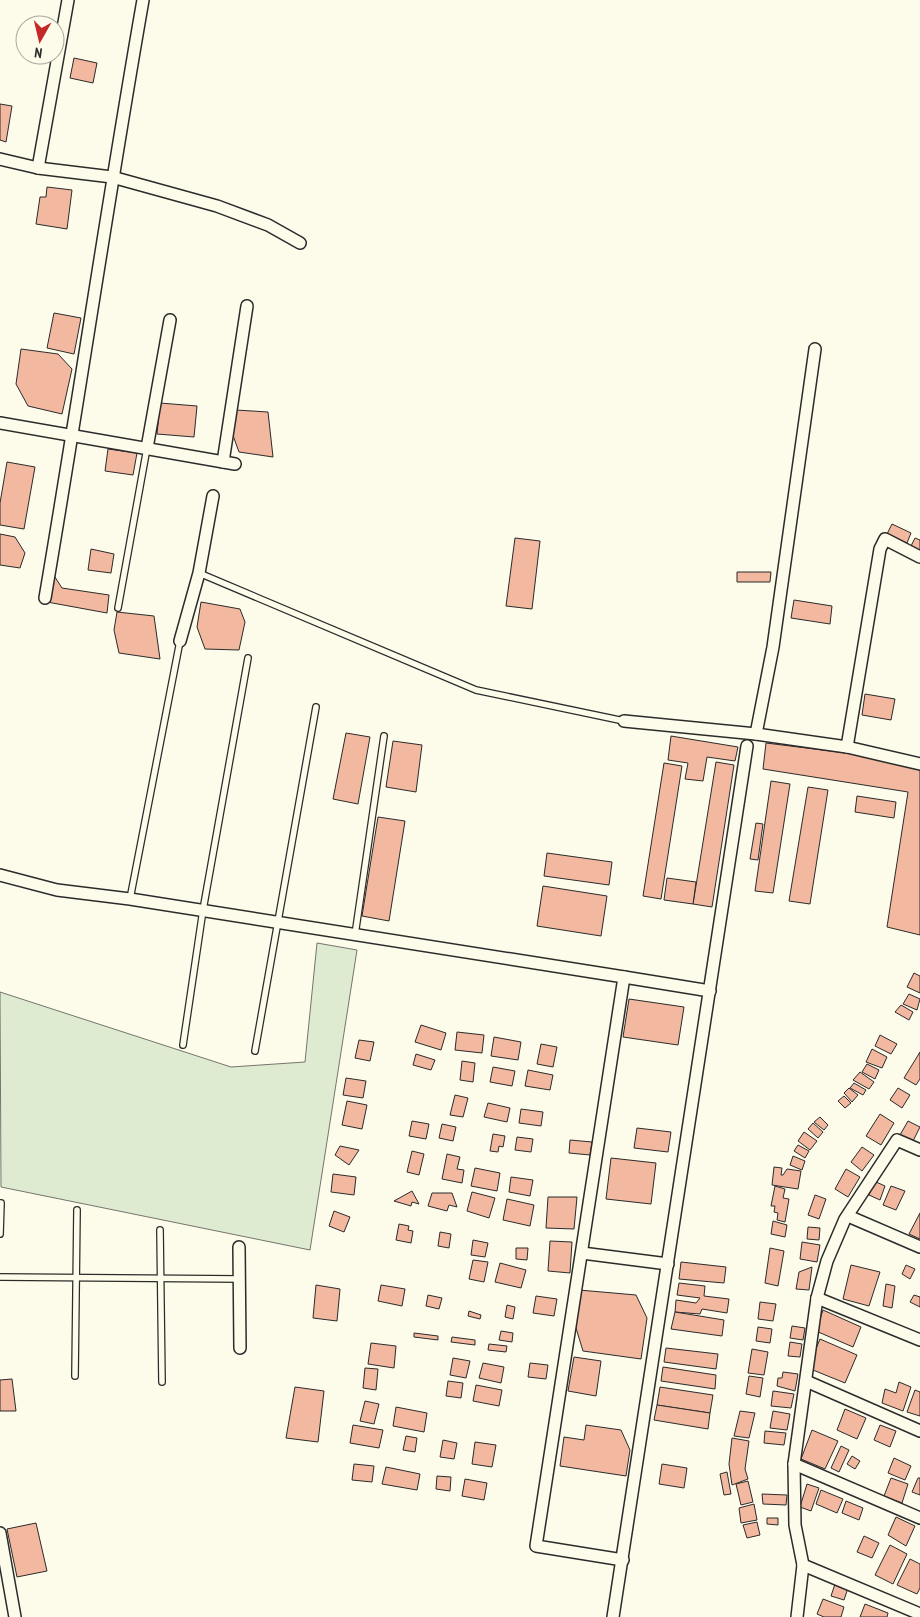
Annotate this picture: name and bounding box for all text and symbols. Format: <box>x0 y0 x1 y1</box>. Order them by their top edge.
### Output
north arrow <box>15 15 65 65</box>
text: N <box>33 43 43 62</box>

